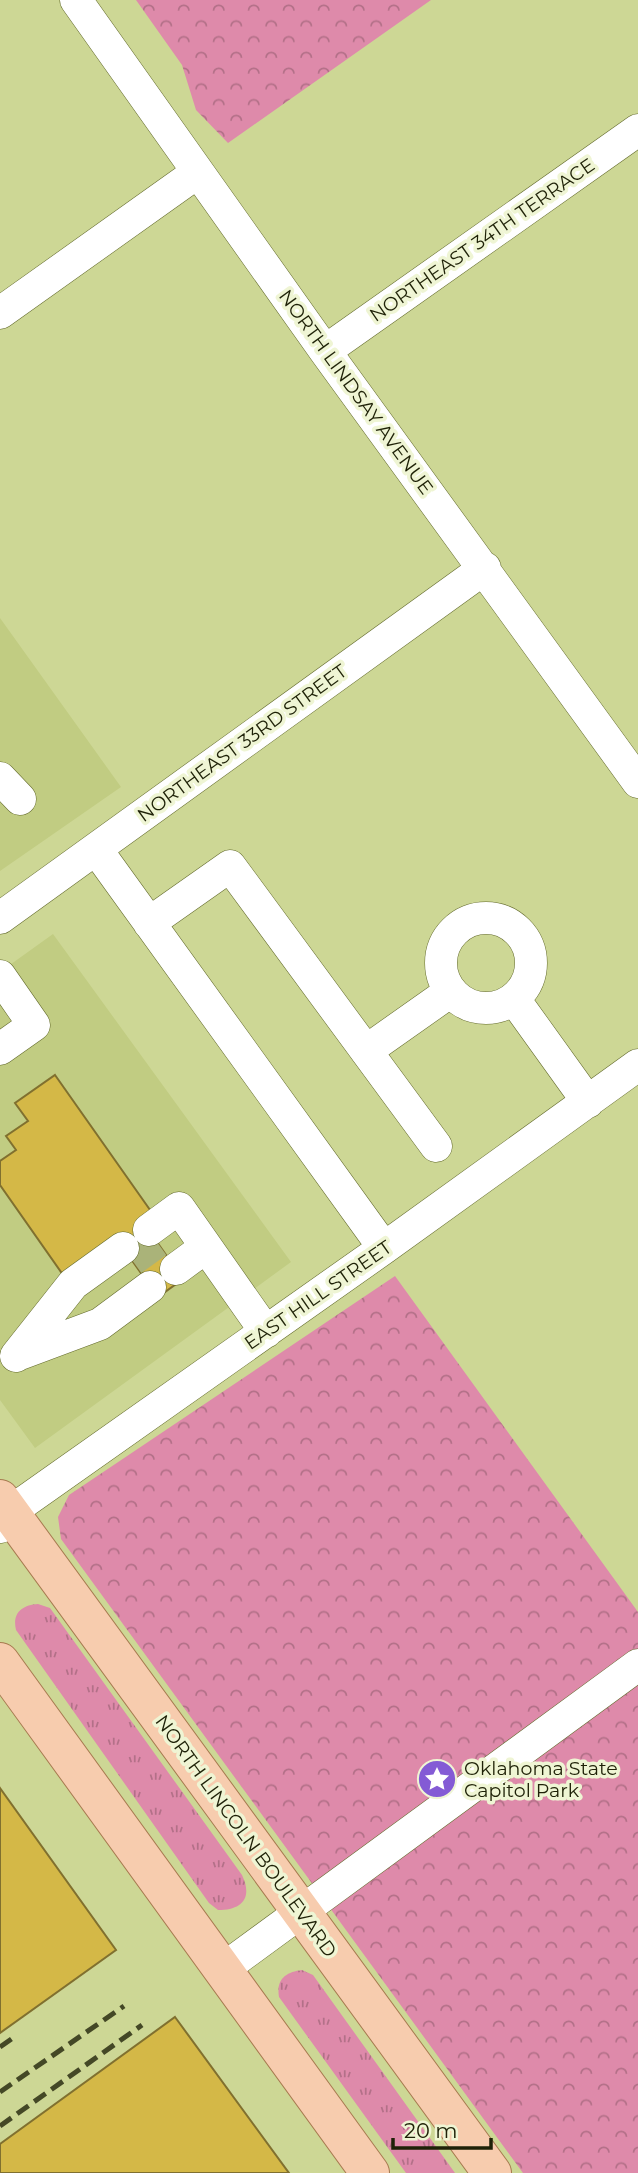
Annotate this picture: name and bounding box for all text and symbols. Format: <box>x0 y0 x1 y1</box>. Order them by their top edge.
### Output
street label: NORTHEAST 34TH TERRACE <box>365 153 599 327</box>
street label: NORTH LINDSAY AVENUE <box>274 285 438 499</box>
street label: NORTHEAST 33RD STREET <box>133 659 351 827</box>
street label: EAST HILL STREET <box>240 1235 396 1355</box>
street label: NORTH LINCOLN BOULEVARD <box>150 1710 342 1962</box>
place label: Oklahoma State Capitol Park <box>464 1757 618 1802</box>
place icon: Oklahoma State Capitol Park <box>416 1758 458 1800</box>
scale bar <box>393 2106 491 2150</box>
text: 20 m <box>404 2118 458 2143</box>

